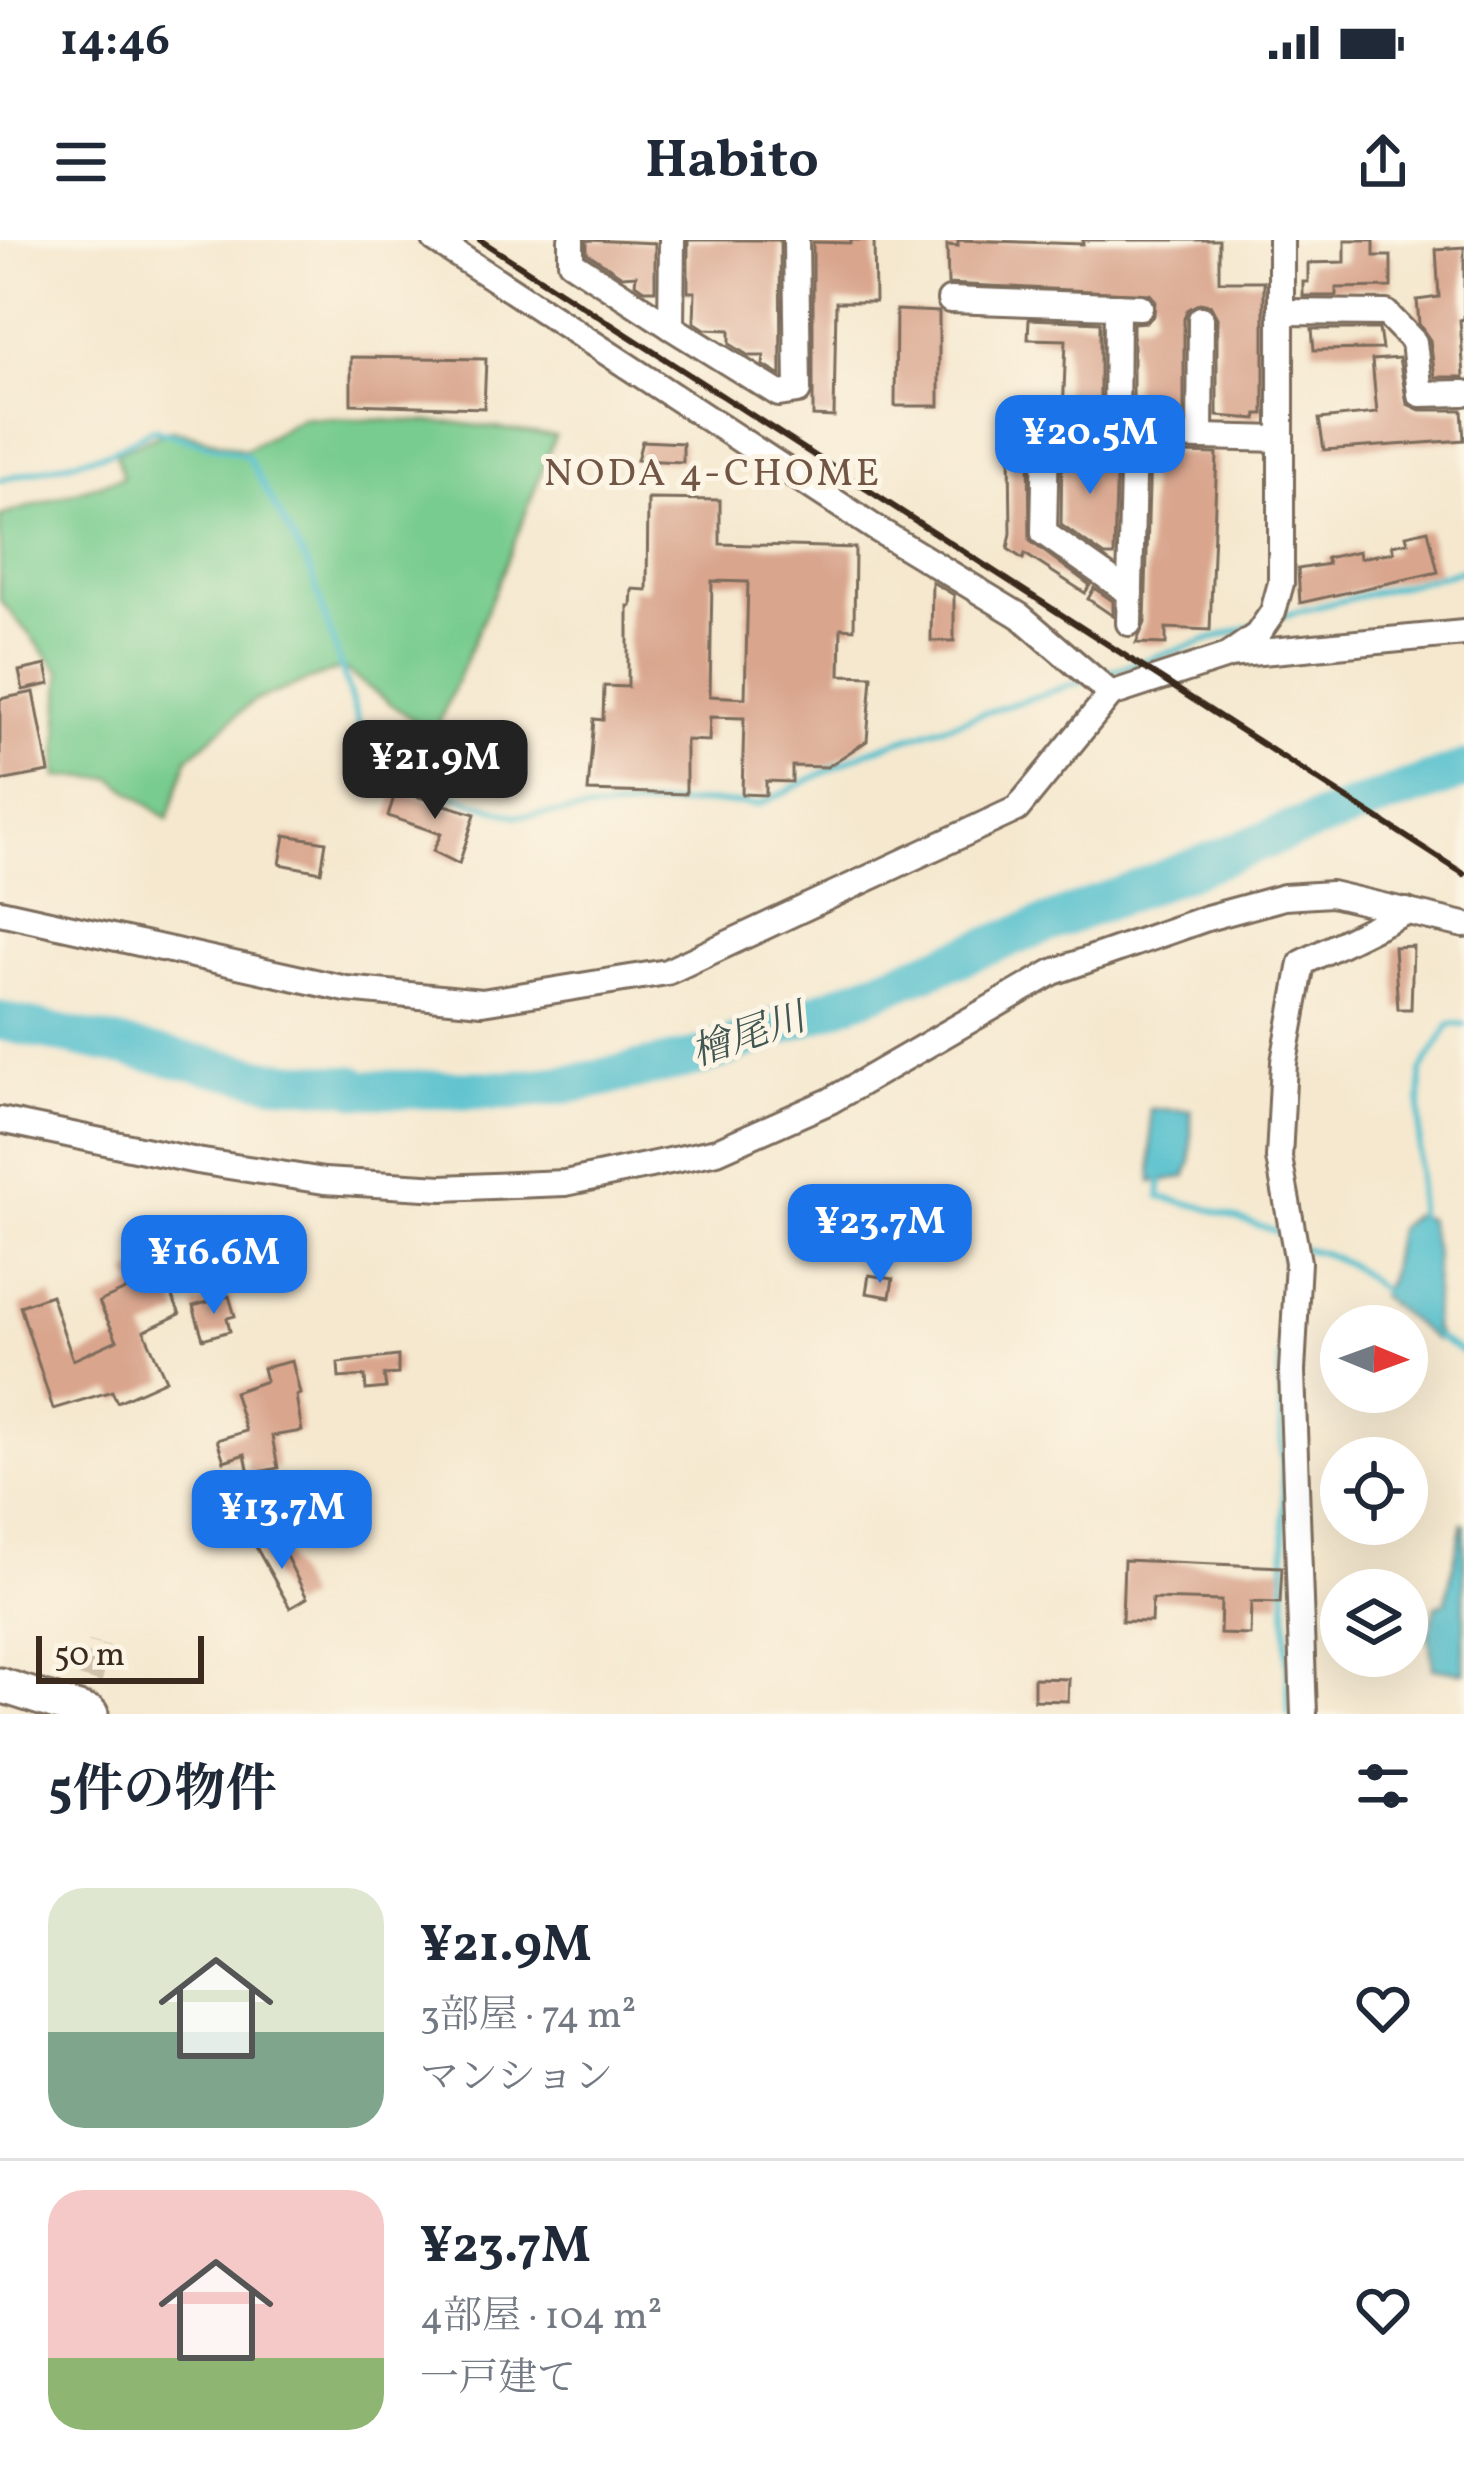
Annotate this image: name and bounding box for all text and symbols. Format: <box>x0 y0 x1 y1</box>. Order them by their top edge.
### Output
text: 14:46 <box>60 11 170 74</box>
text: Habito <box>645 125 819 200</box>
icon: menu <box>48 129 114 195</box>
icon: share <box>1350 129 1416 195</box>
pin: ¥20.5M <box>992 395 1188 497</box>
text: ¥20.5M <box>1022 407 1158 461</box>
district label: NODA 4-CHOME <box>544 448 882 502</box>
pin: ¥21.9M <box>337 720 533 822</box>
text: ¥21.9M <box>370 732 500 786</box>
water label: 檜尾川 <box>685 991 817 1082</box>
pin: ¥23.7M <box>782 1184 978 1286</box>
text: ¥23.7M <box>815 1196 945 1250</box>
pin: ¥16.6M <box>116 1215 312 1317</box>
text: ¥16.6M <box>148 1227 280 1281</box>
north arrow <box>1320 1305 1428 1413</box>
map controls <box>1320 1305 1428 1677</box>
button: locate <box>1320 1437 1428 1545</box>
pin: ¥13.7M <box>184 1470 380 1572</box>
text: ¥13.7M <box>219 1482 345 1536</box>
button: layers <box>1320 1569 1428 1677</box>
scale bar <box>36 1630 204 1683</box>
text: 50 m <box>54 1634 125 1680</box>
icon: filters <box>1350 1753 1416 1819</box>
text: 5件の物件 <box>48 1756 277 1827</box>
text: ¥21.9M <box>420 1911 591 1982</box>
icon: home <box>144 1936 288 2080</box>
icon: heart <box>1350 1975 1416 2041</box>
text: 3部屋 · 74 m² <box>420 1990 636 2044</box>
text: マンション <box>420 2052 613 2106</box>
text: ¥23.7M <box>420 2212 591 2283</box>
icon: home <box>144 2238 288 2382</box>
icon: heart <box>1350 2277 1416 2343</box>
text: 4部屋 · 104 m² <box>420 2291 662 2345</box>
text: 一戸建て <box>420 2353 576 2407</box>

